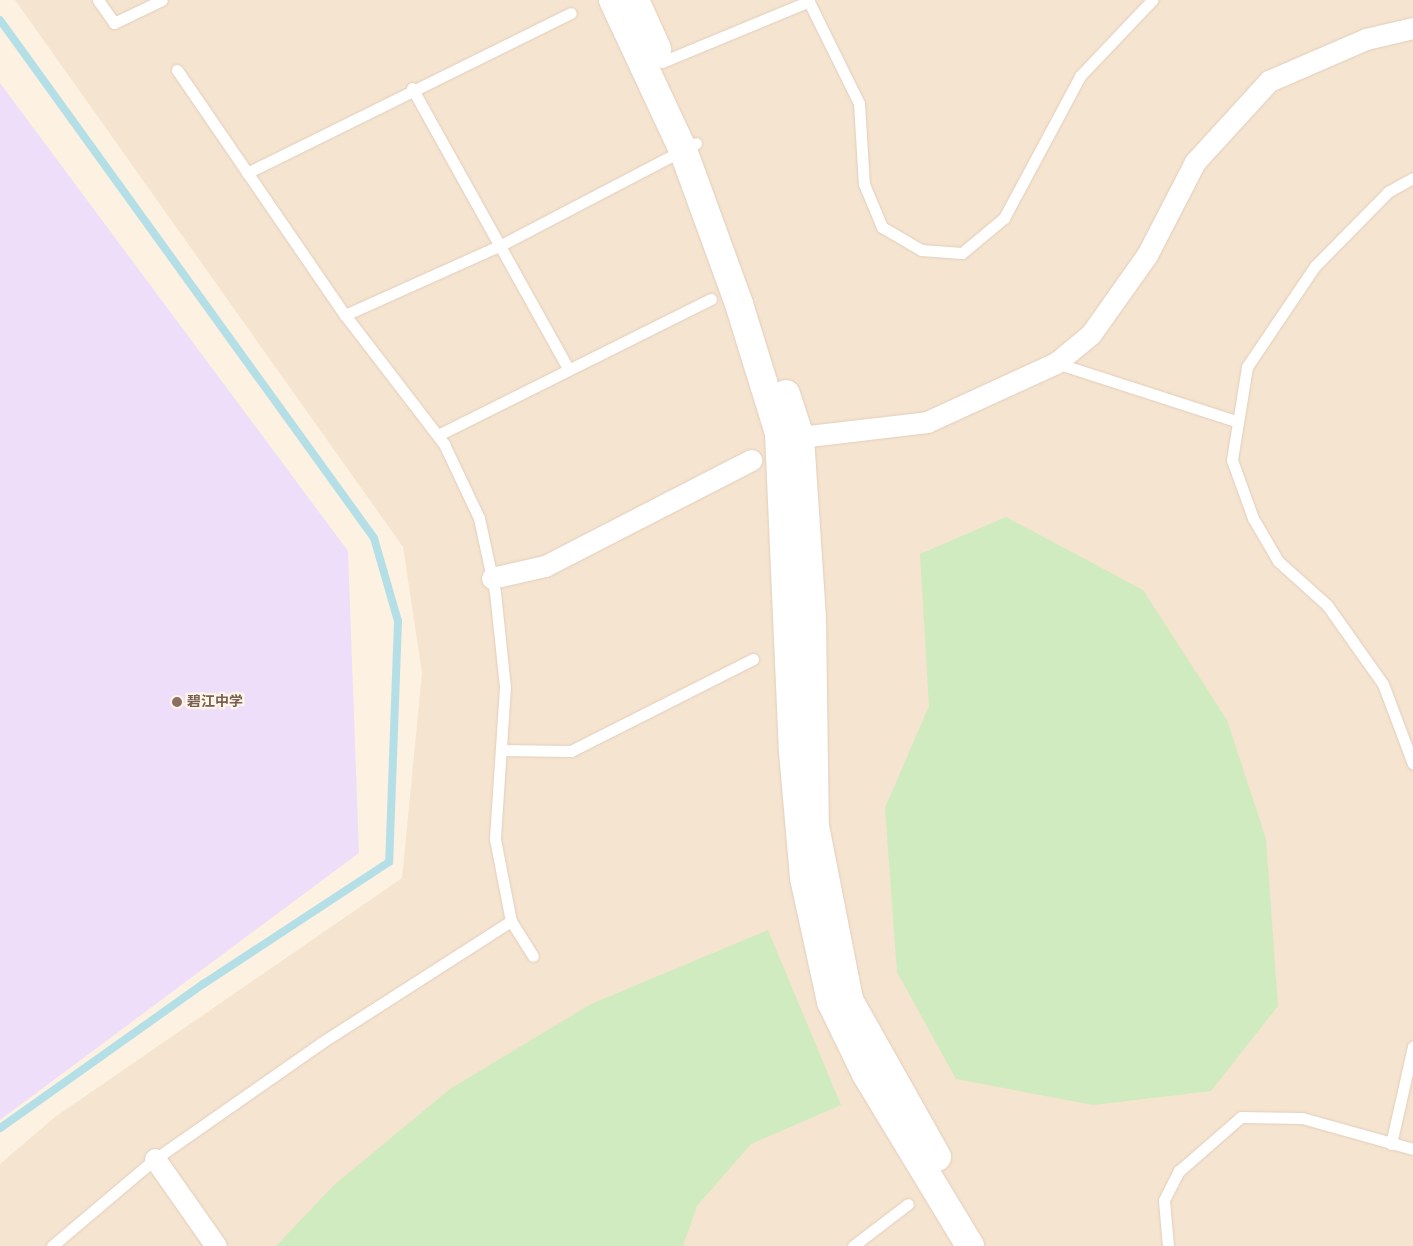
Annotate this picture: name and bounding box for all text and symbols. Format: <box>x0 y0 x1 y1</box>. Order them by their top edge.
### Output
place label: 碧江中学 <box>187 694 243 710</box>
marker: 碧江中学 <box>171 696 183 708</box>

